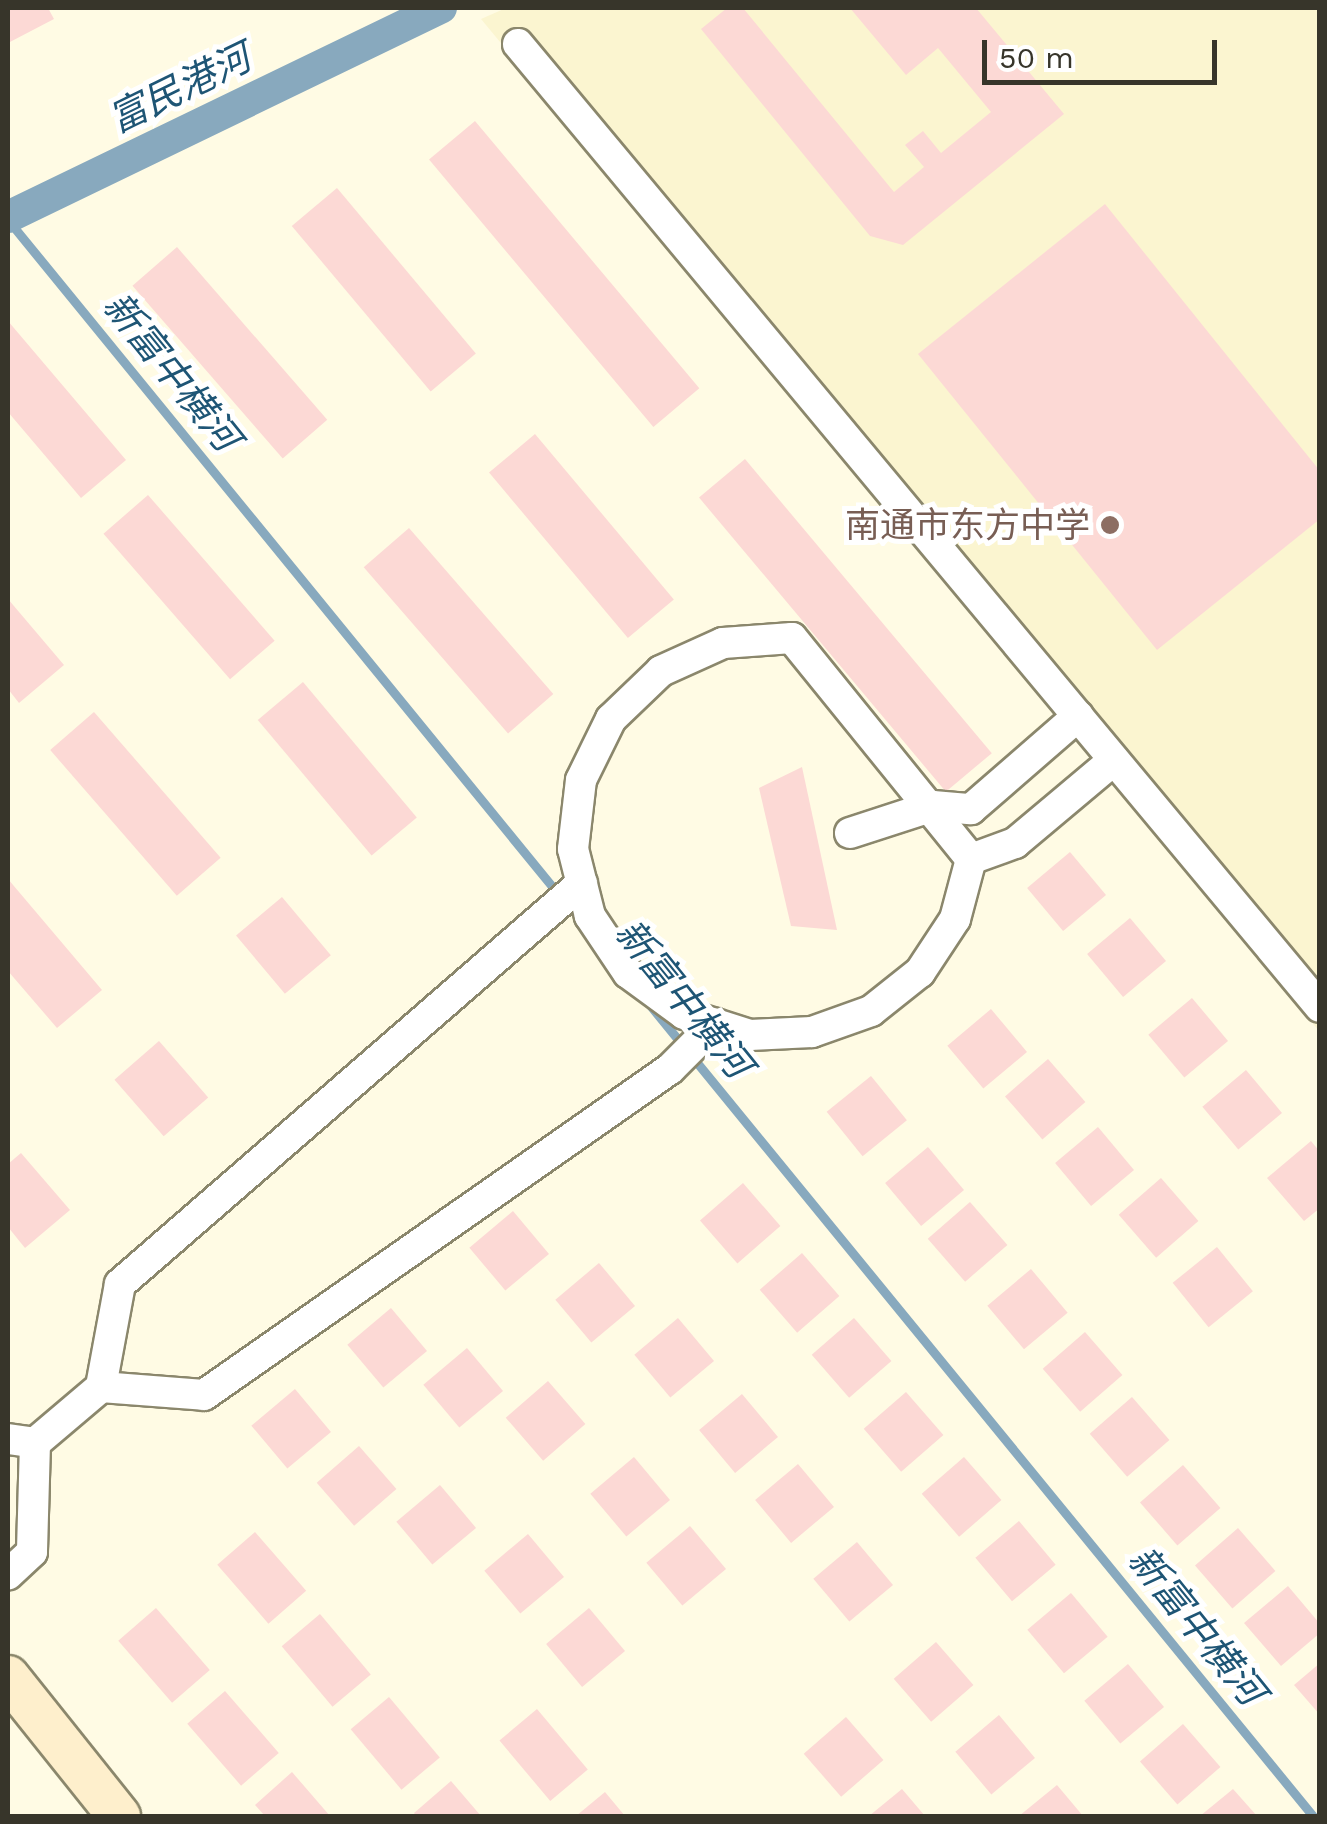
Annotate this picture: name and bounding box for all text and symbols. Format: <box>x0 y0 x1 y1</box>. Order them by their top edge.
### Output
scale bar <box>987 20 1222 82</box>
water label: 富民港河 <box>102 35 258 143</box>
text: 50 m <box>999 40 1074 75</box>
water label: 新富中横河 <box>93 284 249 460</box>
place label: 南通市东方中学 <box>845 504 1090 546</box>
marker: 南通市东方中学 <box>1099 514 1121 536</box>
water label: 新富中横河 <box>605 911 761 1087</box>
water label: 新富中横河 <box>1118 1538 1274 1714</box>

